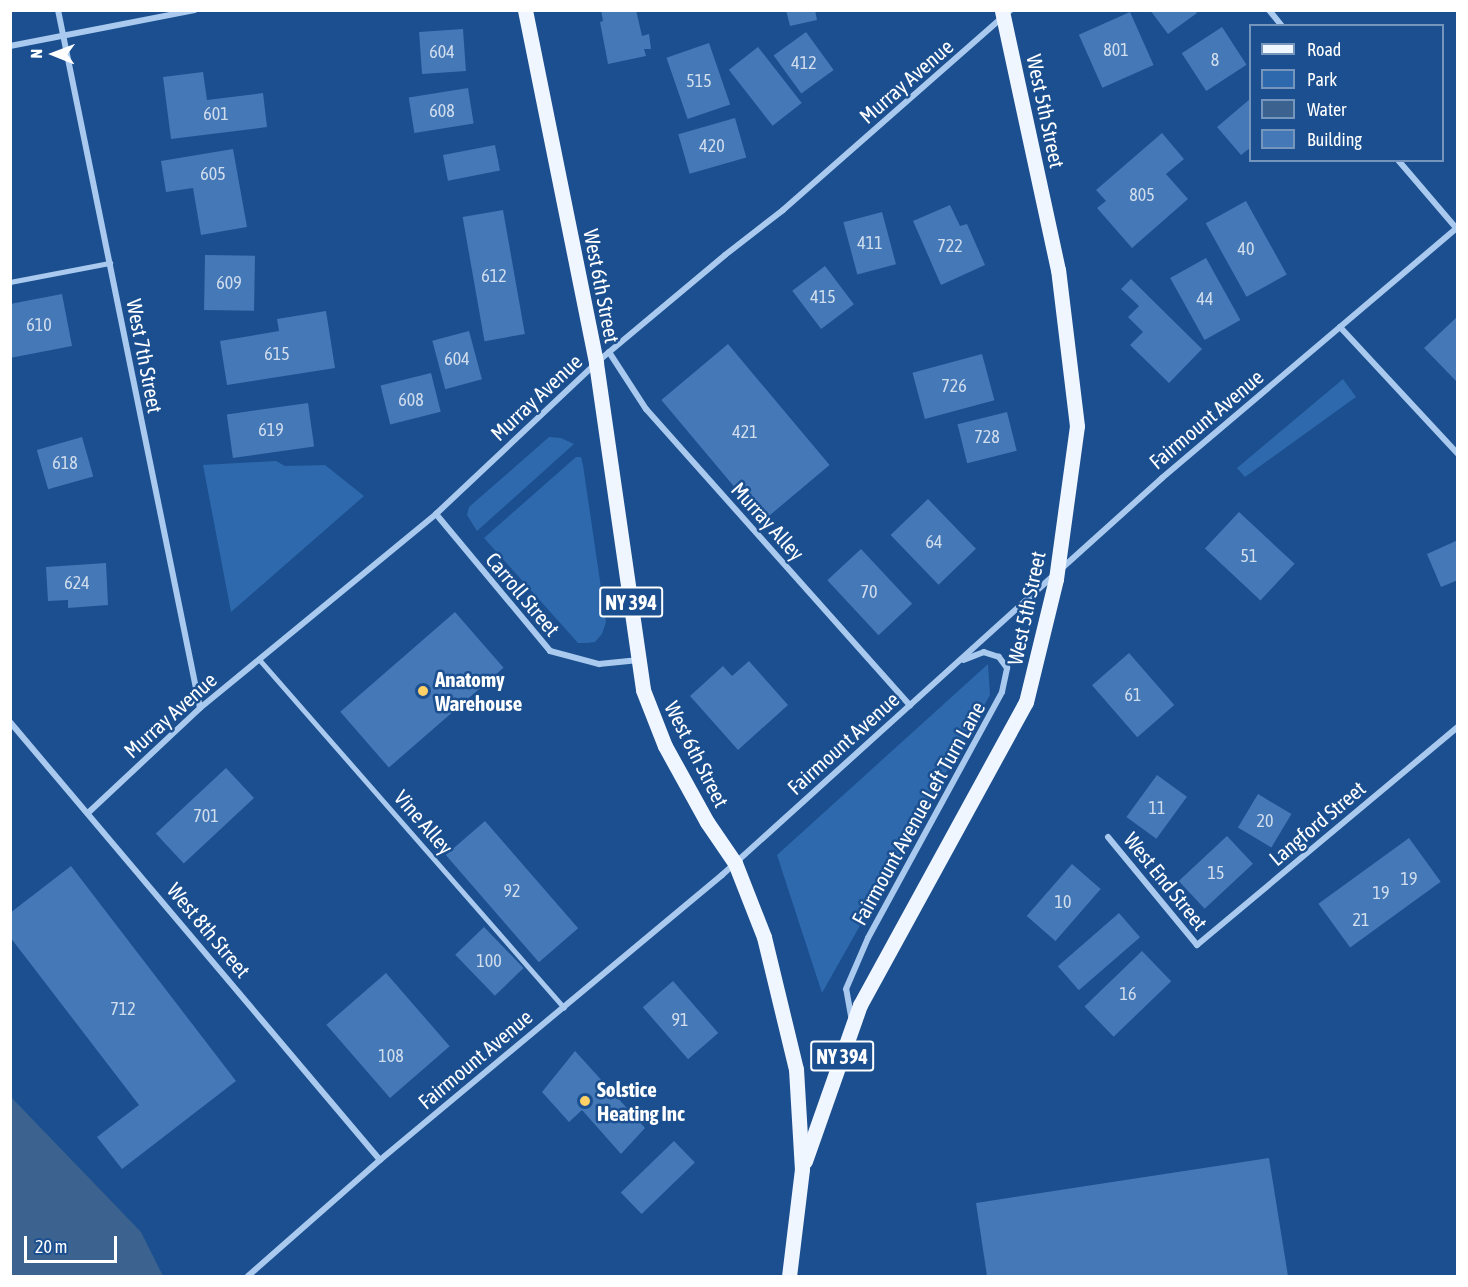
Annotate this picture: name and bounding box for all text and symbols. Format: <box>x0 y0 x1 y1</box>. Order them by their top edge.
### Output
north arrow <box>24 24 84 84</box>
legend <box>1249 24 1444 162</box>
street label: Murray Avenue <box>854 34 958 128</box>
house number: 801 <box>1103 39 1129 61</box>
text: Road <box>1307 39 1341 60</box>
house number: 604 <box>429 41 455 63</box>
text: N <box>27 49 45 59</box>
house number: 8 <box>1211 49 1219 71</box>
house number: 412 <box>791 52 817 74</box>
street label: West 5th Street <box>1022 52 1070 170</box>
text: Park <box>1307 69 1337 90</box>
house number: 515 <box>686 70 712 92</box>
text: Water <box>1307 99 1346 120</box>
house number: 608 <box>429 100 455 122</box>
house number: 601 <box>203 103 229 125</box>
text: Building <box>1307 129 1362 150</box>
house number: 420 <box>699 135 725 157</box>
house number: 605 <box>200 163 226 185</box>
house number: 805 <box>1129 184 1155 206</box>
street label: West 6th Street <box>579 227 625 345</box>
house number: 411 <box>857 232 883 254</box>
house number: 722 <box>937 235 963 257</box>
house number: 40 <box>1238 238 1254 260</box>
house number: 612 <box>481 265 507 287</box>
house number: 609 <box>216 272 242 294</box>
house number: 415 <box>810 286 836 308</box>
house number: 44 <box>1197 288 1213 310</box>
street label: West 7th Street <box>122 297 168 415</box>
house number: 610 <box>26 314 52 336</box>
house number: 615 <box>264 343 290 365</box>
house number: 604 <box>444 348 470 370</box>
street label: Murray Avenue <box>485 348 587 446</box>
street label: Fairmount Avenue <box>1144 364 1268 474</box>
house number: 726 <box>941 375 967 397</box>
house number: 608 <box>398 389 424 411</box>
house number: 619 <box>258 419 284 441</box>
house number: 421 <box>732 421 758 443</box>
house number: 728 <box>974 426 1000 448</box>
house number: 618 <box>52 452 78 474</box>
street label: Murray Alley <box>726 477 810 565</box>
house number: 64 <box>926 531 942 553</box>
house number: 51 <box>1241 545 1257 567</box>
street label: Carroll Street <box>481 547 565 641</box>
street label: West 5th Street <box>1002 549 1050 667</box>
house number: 624 <box>64 572 90 594</box>
house number: 70 <box>861 581 877 603</box>
road number: NY 394 <box>598 585 664 619</box>
place label: Anatomy Warehouse <box>435 666 522 716</box>
street label: Murray Avenue <box>119 667 221 763</box>
marker: Anatomy Warehouse <box>416 684 430 698</box>
house number: 61 <box>1125 684 1141 706</box>
street label: Fairmount Avenue <box>782 686 904 800</box>
street label: West 6th Street <box>660 697 734 811</box>
street label: Fairmount Avenue Left Turn Lane <box>846 697 990 929</box>
street label: Langford Street <box>1264 775 1370 871</box>
street label: Vine Alley <box>389 785 459 859</box>
house number: 11 <box>1149 797 1165 819</box>
house number: 701 <box>193 805 219 827</box>
house number: 20 <box>1257 810 1273 832</box>
street label: West End Street <box>1119 827 1213 935</box>
house number: 15 <box>1208 862 1224 884</box>
house number: 19 <box>1401 868 1417 890</box>
street label: West 8th Street <box>162 878 256 982</box>
house number: 92 <box>504 880 520 902</box>
house number: 19 <box>1373 882 1389 904</box>
house number: 10 <box>1055 891 1071 913</box>
house number: 21 <box>1353 909 1369 931</box>
house number: 100 <box>476 950 502 972</box>
house number: 16 <box>1120 983 1136 1005</box>
house number: 712 <box>110 998 136 1020</box>
street label: Fairmount Avenue <box>413 1004 537 1114</box>
house number: 91 <box>672 1009 688 1031</box>
road number: NY 394 <box>809 1039 875 1073</box>
house number: 108 <box>378 1045 404 1067</box>
place label: Solstice Heating Inc <box>597 1076 685 1126</box>
marker: Solstice Heating Inc <box>578 1094 592 1108</box>
scale bar <box>27 1224 120 1262</box>
text: 20 m <box>35 1236 67 1257</box>

